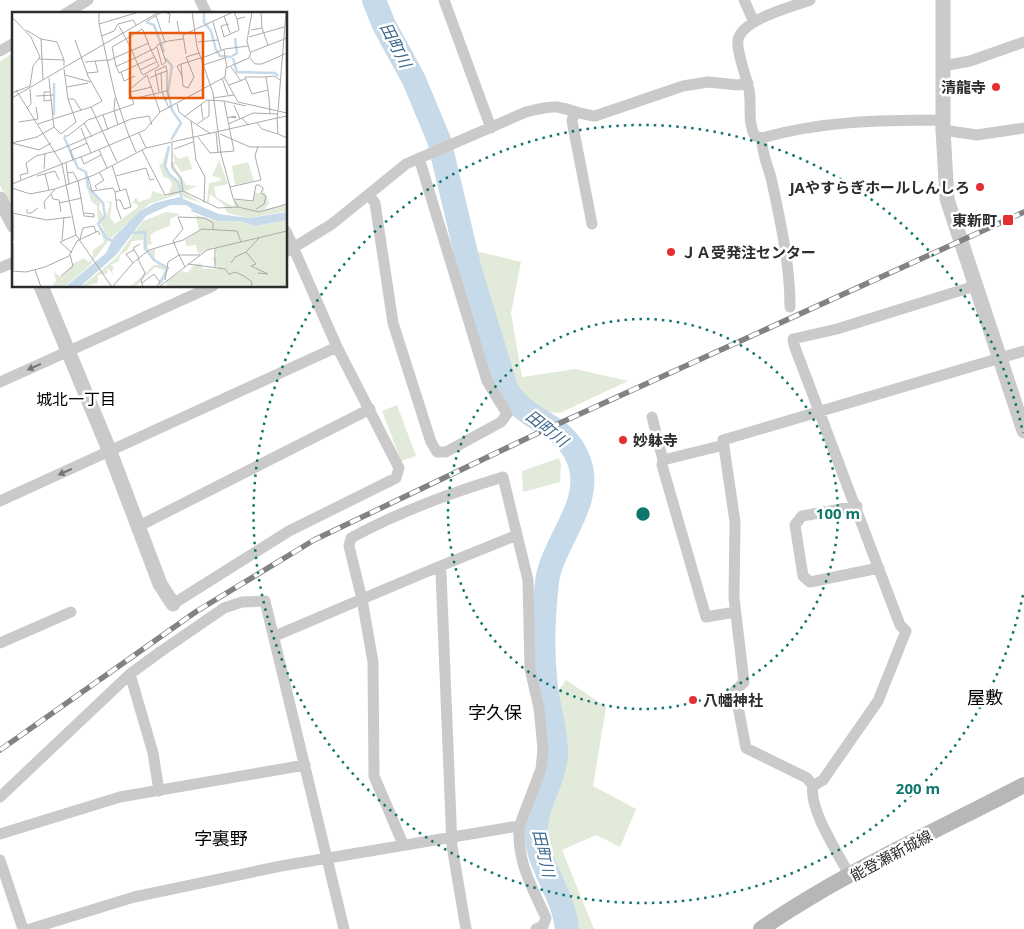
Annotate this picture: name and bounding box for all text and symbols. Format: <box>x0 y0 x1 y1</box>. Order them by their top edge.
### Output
inset map <box>12 12 288 288</box>
water label: 田町川 <box>375 19 418 73</box>
place label: 清龍寺 <box>941 77 986 97</box>
marker: 清龍寺 <box>990 81 1002 93</box>
place label: JAやすらぎホールしんしろ <box>788 177 970 197</box>
marker: JAやすらぎホールしんしろ <box>974 181 986 193</box>
place label: 東新町 <box>952 210 997 230</box>
marker: 東新町 <box>1001 213 1015 227</box>
place label: ＪＡ受発注センター <box>681 242 816 262</box>
marker: ＪＡ受発注センター <box>665 246 677 258</box>
one-way arrow <box>27 363 41 371</box>
district label: 城北一丁目 <box>36 388 116 410</box>
water label: 田町川 <box>521 405 574 453</box>
place label: 妙躰寺 <box>633 430 678 450</box>
marker: 妙躰寺 <box>617 434 629 446</box>
one-way arrow <box>58 468 72 476</box>
text: 100 m <box>816 503 860 523</box>
centre of rings <box>634 505 652 523</box>
district label: 屋敷 <box>967 685 1003 709</box>
place label: 八幡神社 <box>703 690 763 710</box>
marker: 八幡神社 <box>687 694 699 706</box>
district label: 字久保 <box>468 700 522 724</box>
text: 200 m <box>896 778 940 798</box>
street label: 能登瀬新城線 <box>847 825 935 885</box>
district label: 字裏野 <box>194 826 248 850</box>
water label: 田町川 <box>528 827 561 881</box>

